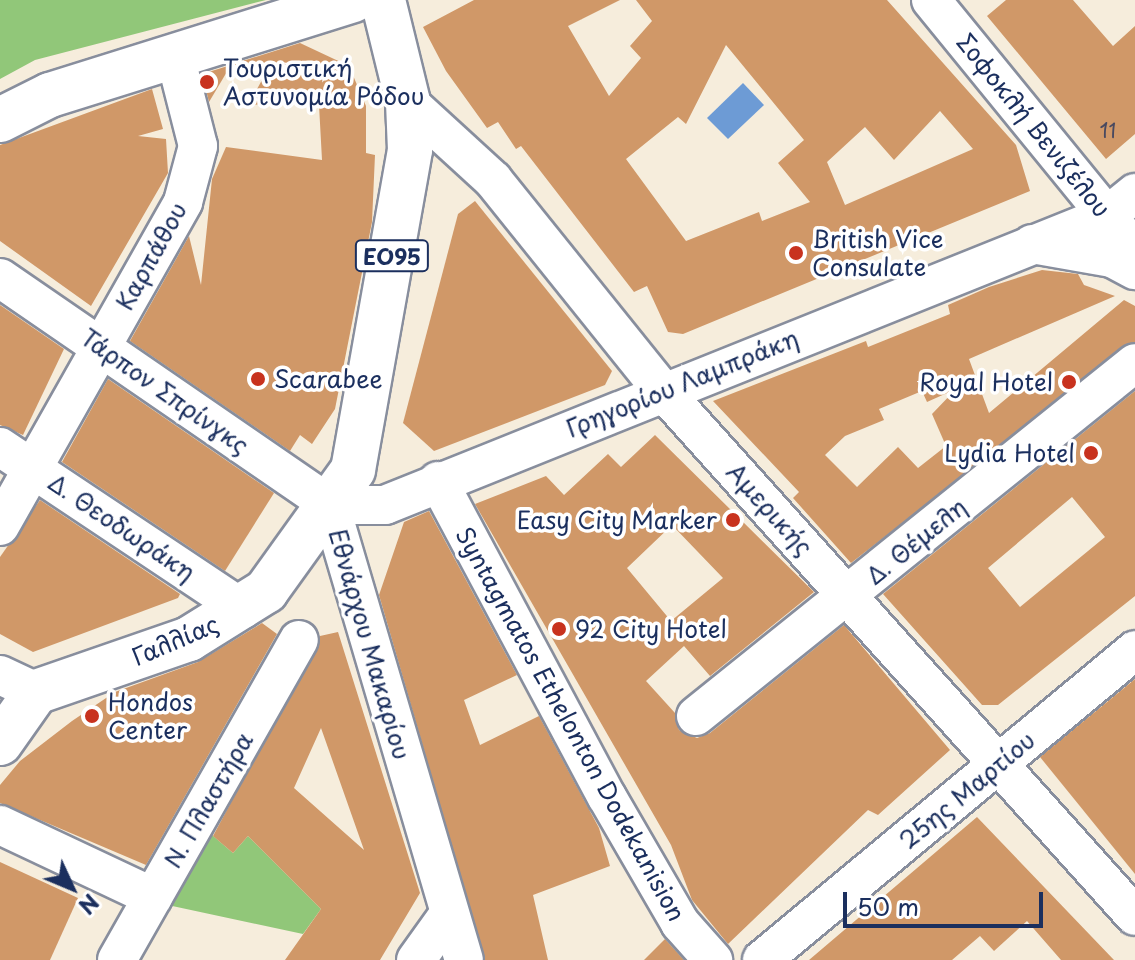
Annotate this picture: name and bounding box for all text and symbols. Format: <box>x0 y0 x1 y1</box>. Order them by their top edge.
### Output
street label: Σοφοκλή Βενιζέλου <box>951 28 1117 222</box>
place label: Τουριστική Αστυνομία Ρόδου <box>223 54 424 110</box>
marker: Τουριστική Αστυνομία Ρόδου <box>198 73 216 91</box>
house number: 11 <box>1100 118 1116 142</box>
street label: Καρπάθου <box>110 197 192 315</box>
place label: British Vice Consulate <box>812 225 944 281</box>
road number: ΕΟ95 <box>354 238 430 274</box>
marker: British Vice Consulate <box>787 244 805 262</box>
street label: Τάρπον Σπρίνγκς <box>76 322 254 460</box>
street label: Γρηγορίου Λαμπράκη <box>562 323 802 443</box>
place label: Scarabee <box>274 365 383 393</box>
place label: Royal Hotel <box>919 368 1053 396</box>
marker: Scarabee <box>249 370 267 388</box>
marker: Royal Hotel <box>1060 373 1078 391</box>
place label: Lydia Hotel <box>944 439 1075 467</box>
marker: Lydia Hotel <box>1082 444 1100 462</box>
street label: Αμερικής <box>721 457 819 561</box>
street label: Δ. Θεοδωράκη <box>43 467 201 587</box>
street label: Δ. Θέμελη <box>860 492 972 590</box>
place label: Easy City Marker <box>514 506 717 534</box>
marker: Easy City Marker <box>724 511 742 529</box>
street label: Syntagmatos Ethelonton Dodekanision <box>450 521 692 927</box>
street label: Εθνάρχου Μακαρίου <box>323 525 417 763</box>
street label: Γαλλίας <box>127 609 223 671</box>
place label: 92 City Hotel <box>575 615 730 643</box>
marker: 92 City Hotel <box>550 620 568 638</box>
place label: Hondos Center <box>108 688 193 744</box>
marker: Hondos Center <box>83 707 101 725</box>
street label: 25ης Μαρτίου <box>894 725 1040 855</box>
street label: Ν. Πλαστήρα <box>157 727 259 873</box>
north arrow <box>32 848 112 928</box>
scale bar <box>847 876 1047 926</box>
text: N <box>72 887 108 923</box>
text: 50 m <box>857 888 919 924</box>

